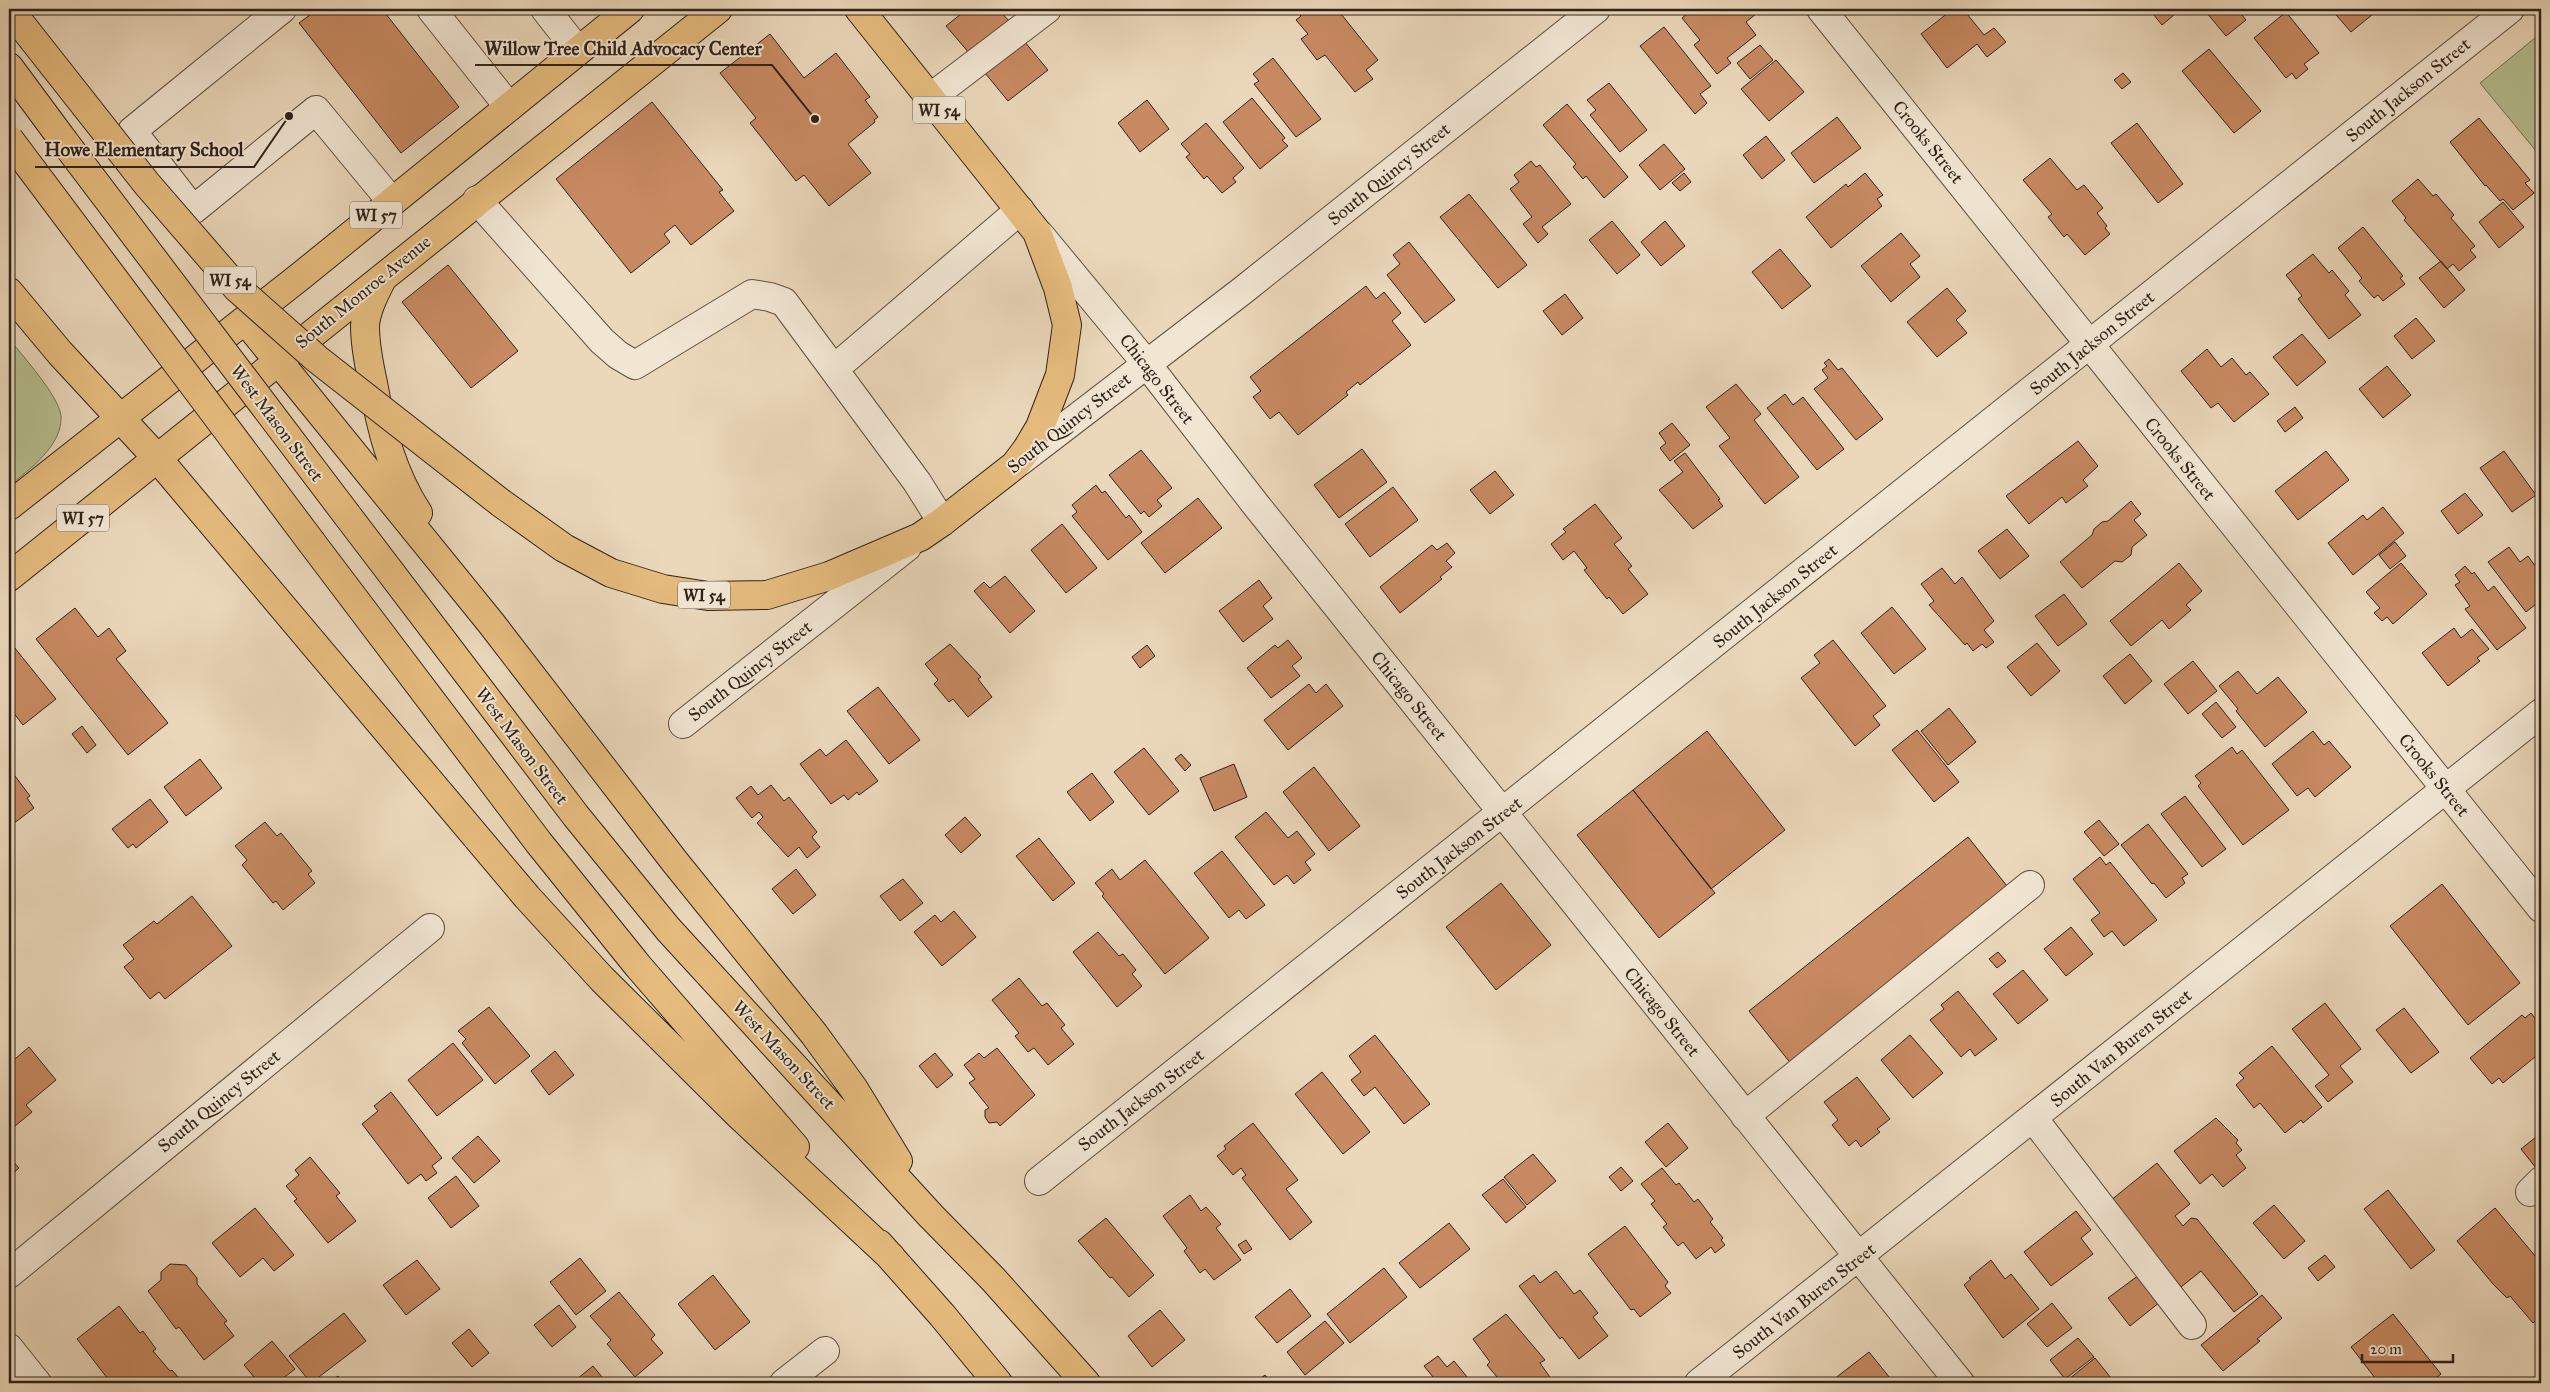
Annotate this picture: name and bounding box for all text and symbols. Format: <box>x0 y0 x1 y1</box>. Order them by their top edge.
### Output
callout: Willow Tree Child Advocacy Center <box>475 31 772 65</box>
street label: South Jackson Street <box>2341 33 2476 148</box>
text: Willow Tree Child Advocacy Center <box>484 37 763 61</box>
road number: WI 54 <box>913 96 965 124</box>
street label: Crooks Street <box>1888 96 1969 189</box>
street label: South Quincy Street <box>1323 118 1455 230</box>
callout: Howe Elementary School <box>35 133 254 167</box>
text: Howe Elementary School <box>44 138 245 162</box>
road number: WI 57 <box>350 202 402 228</box>
street label: South Monroe Avenue <box>291 231 435 353</box>
road number: WI 54 <box>204 266 256 294</box>
street label: South Jackson Street <box>2025 286 2160 401</box>
street label: Chicago Street <box>1114 329 1199 430</box>
street label: West Mason Street <box>226 360 329 486</box>
street label: South Quincy Street <box>1003 367 1136 478</box>
street label: Crooks Street <box>2140 413 2221 506</box>
road number: WI 57 <box>57 504 109 532</box>
street label: South Jackson Street <box>1708 539 1843 654</box>
road number: WI 54 <box>678 582 730 608</box>
street label: South Quincy Street <box>684 615 817 726</box>
street label: Chicago Street <box>1366 647 1452 746</box>
street label: West Mason Street <box>471 683 574 809</box>
street label: Crooks Street <box>2394 729 2475 822</box>
street label: South Jackson Street <box>1392 792 1528 905</box>
street label: Chicago Street <box>1619 963 1705 1062</box>
street label: South Van Buren Street <box>2046 984 2197 1112</box>
street label: West Mason Street <box>728 996 841 1114</box>
street label: South Jackson Street <box>1074 1044 1210 1157</box>
street label: South Quincy Street <box>153 1045 285 1157</box>
street label: South Van Buren Street <box>1728 1238 1880 1364</box>
scale bar <box>2362 1332 2454 1364</box>
text: 20 m <box>2370 1340 2402 1358</box>

